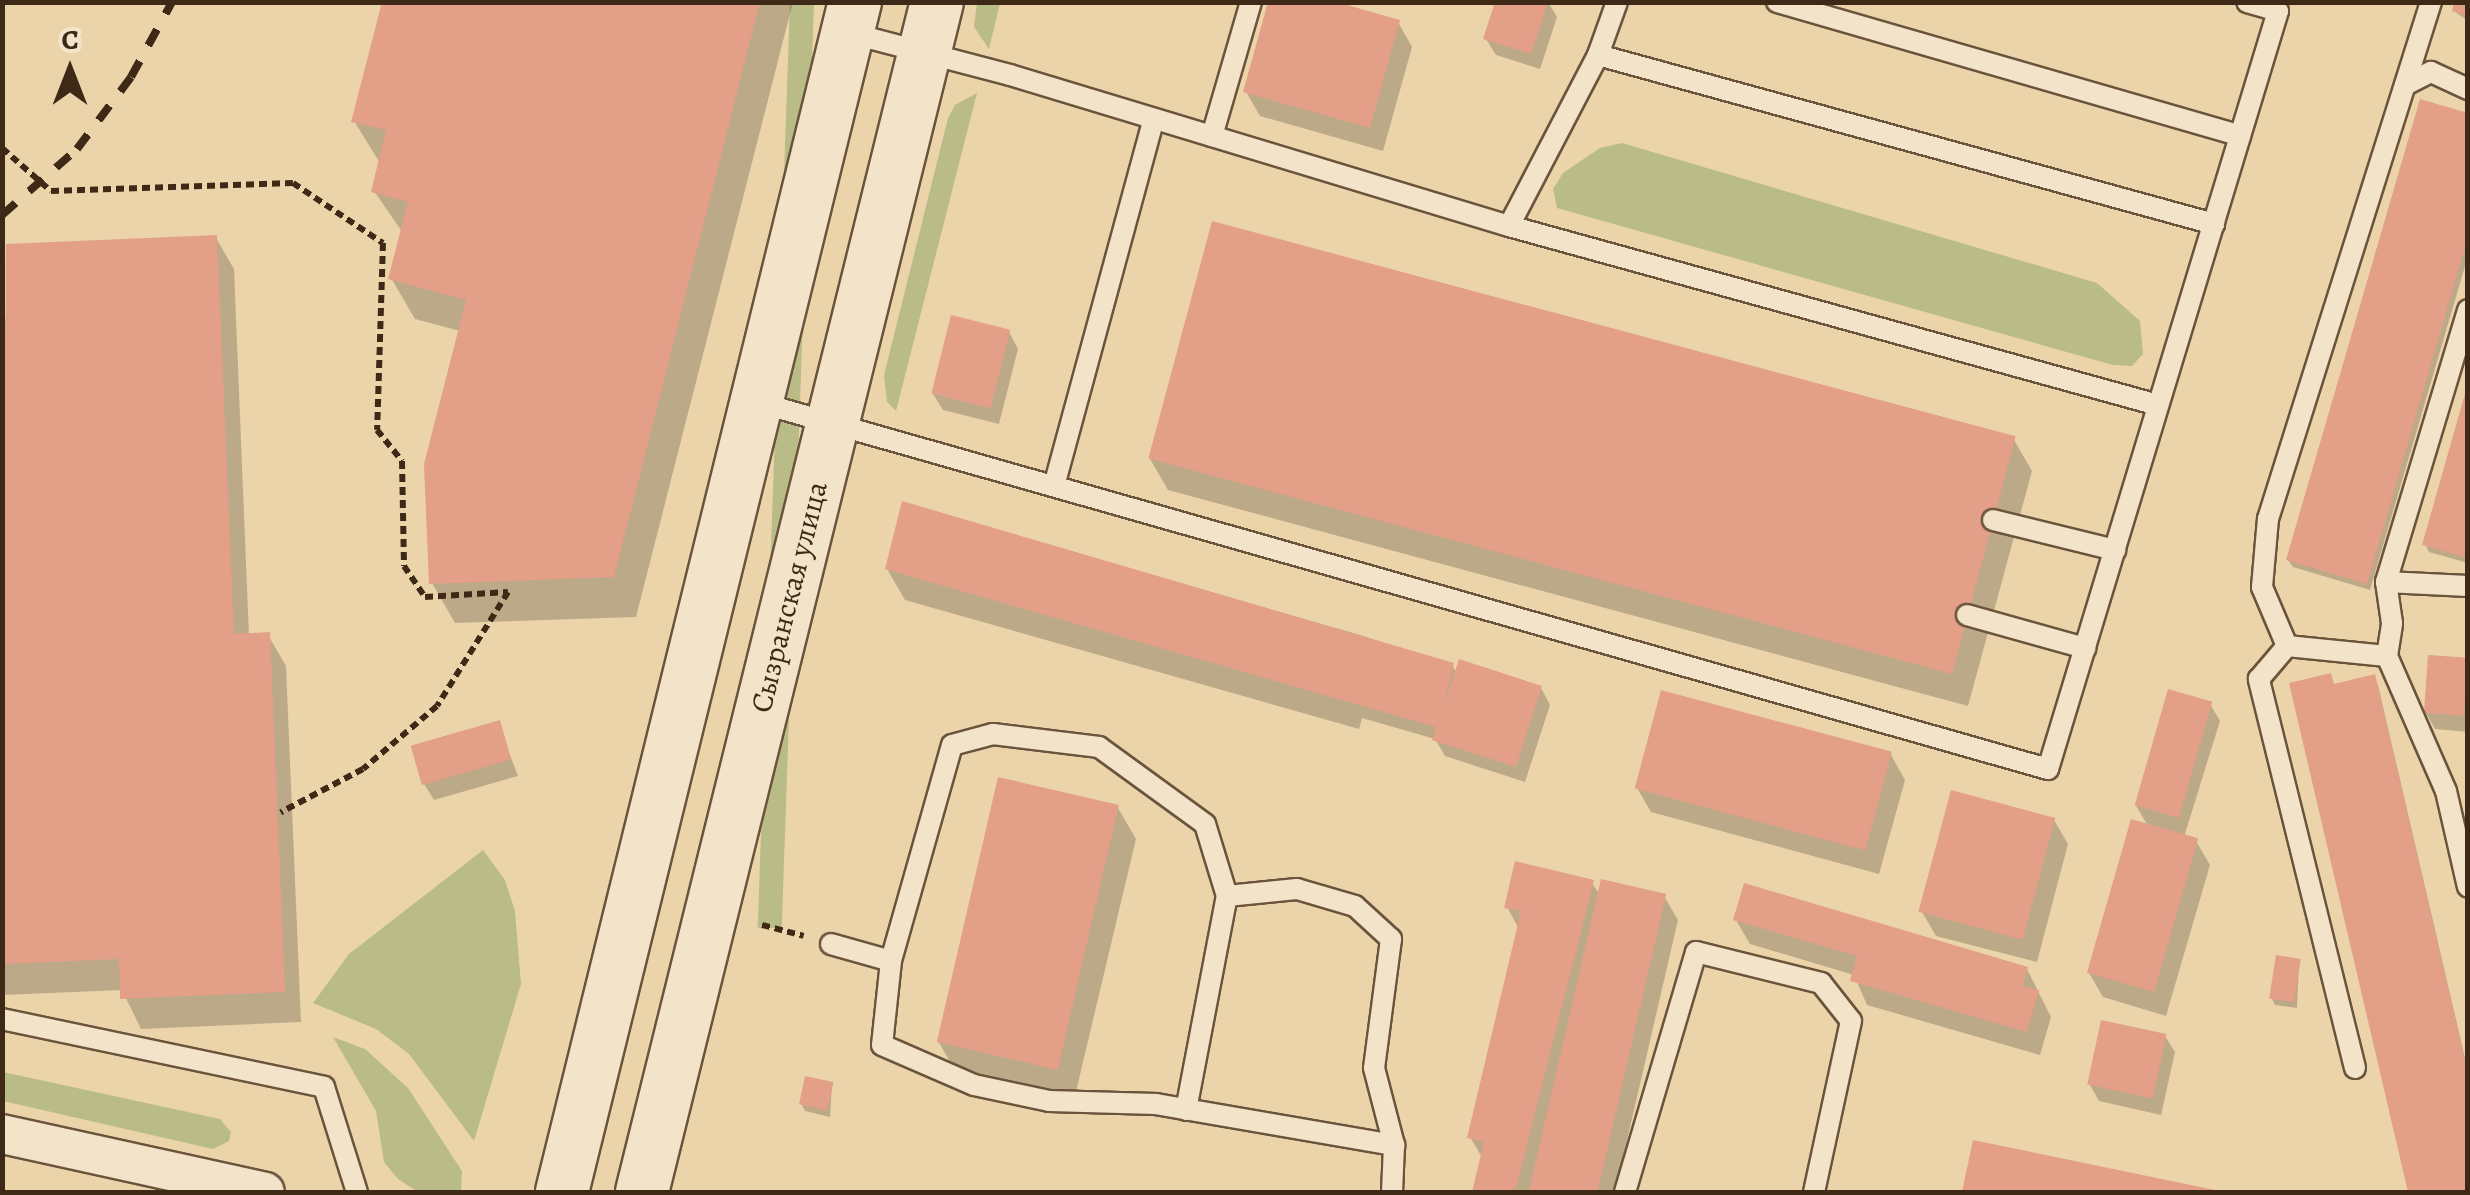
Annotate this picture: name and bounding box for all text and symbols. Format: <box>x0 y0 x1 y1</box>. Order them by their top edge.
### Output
north arrow <box>20 20 120 120</box>
text: С <box>61 21 79 59</box>
street label: Сызранская улица <box>743 478 835 716</box>

